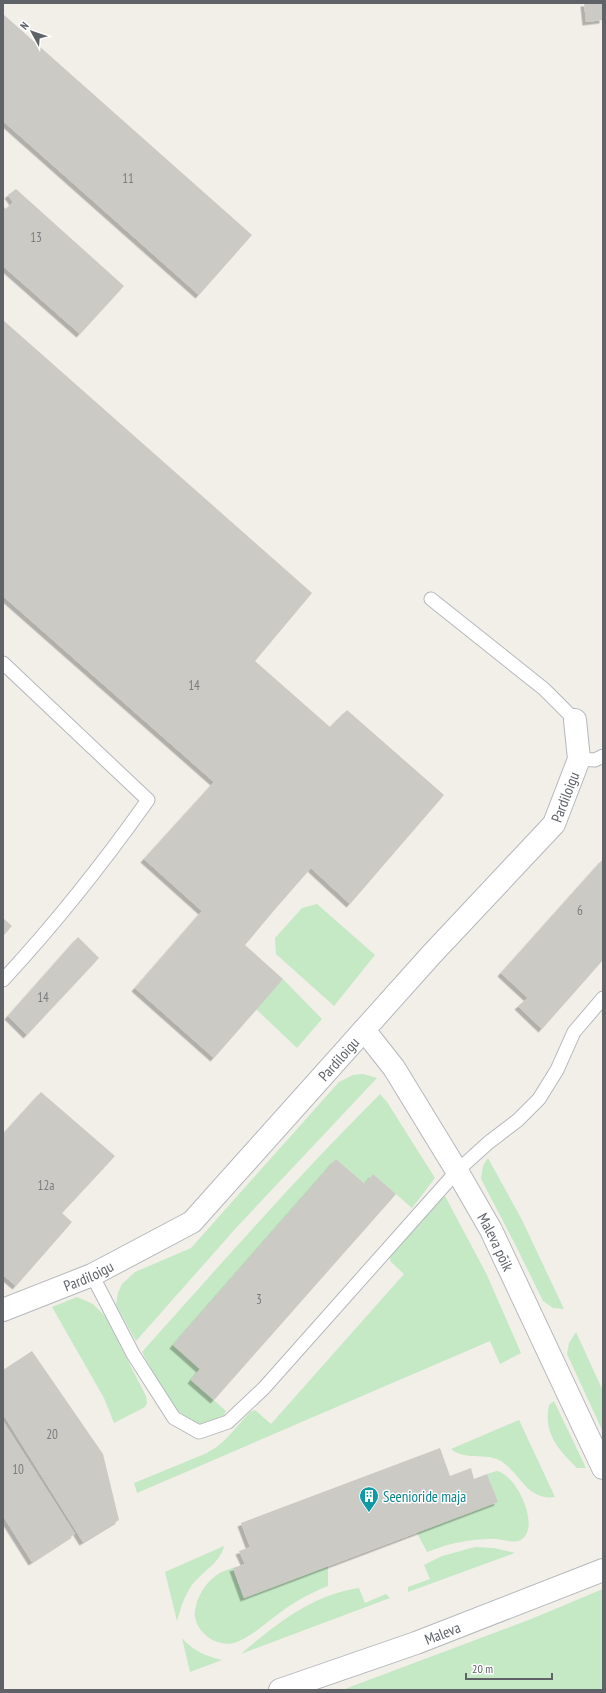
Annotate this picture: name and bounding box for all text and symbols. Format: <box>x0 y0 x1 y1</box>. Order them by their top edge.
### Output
north arrow <box>12 12 52 52</box>
text: N <box>17 19 32 32</box>
house number: 11 <box>122 170 134 187</box>
house number: 13 <box>30 229 42 246</box>
house number: 14 <box>188 677 200 694</box>
street label: Pardiloigu <box>546 769 583 825</box>
house number: 6 <box>577 902 583 919</box>
house number: 14 <box>37 989 49 1006</box>
street label: Pardiloigu <box>314 1033 363 1085</box>
house number: 12a <box>38 1177 54 1194</box>
street label: Maleva põik <box>474 1209 518 1274</box>
street label: Pardiloigu <box>61 1256 116 1295</box>
house number: 3 <box>256 1291 262 1308</box>
house number: 20 <box>46 1426 58 1443</box>
house number: 10 <box>12 1461 24 1478</box>
building icon: Seenioride maja <box>358 1485 380 1513</box>
place label: Seenioride maja <box>383 1487 466 1506</box>
street label: Maleva <box>422 1617 463 1648</box>
scale bar <box>466 1655 552 1681</box>
text: 20 m <box>472 1661 493 1676</box>

